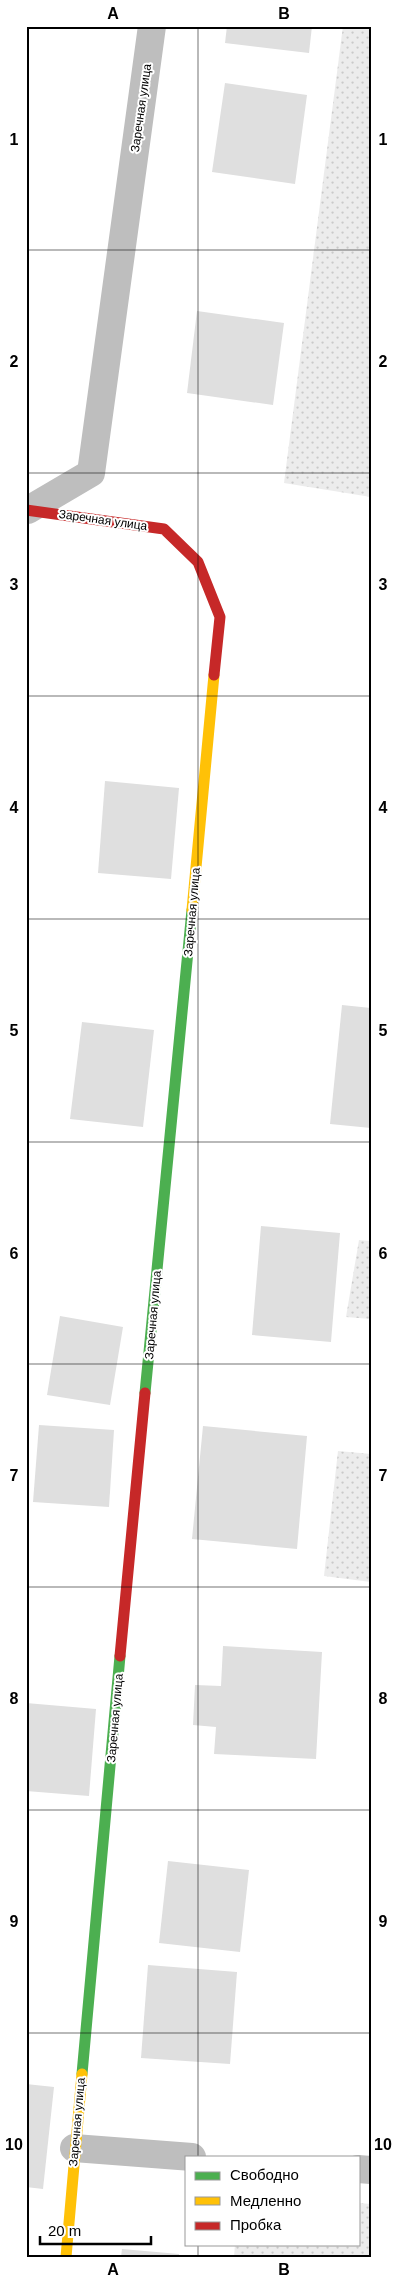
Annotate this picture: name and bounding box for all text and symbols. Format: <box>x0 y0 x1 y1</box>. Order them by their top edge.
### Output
text: A <box>107 5 119 22</box>
text: B <box>278 5 290 22</box>
street label: Заречная улица <box>128 63 154 153</box>
text: 1 <box>10 131 19 148</box>
text: 1 <box>379 131 388 148</box>
text: 2 <box>10 353 19 370</box>
text: 2 <box>379 353 388 370</box>
street label: Заречная улица <box>58 507 148 533</box>
text: 3 <box>10 576 19 593</box>
text: 3 <box>379 576 388 593</box>
text: 4 <box>10 799 19 816</box>
text: 4 <box>379 799 388 816</box>
street label: Заречная улица <box>181 867 203 957</box>
text: 5 <box>10 1022 19 1039</box>
text: 5 <box>379 1022 388 1039</box>
text: 6 <box>10 1245 19 1262</box>
text: 6 <box>379 1245 388 1262</box>
street label: Заречная улица <box>142 1270 164 1360</box>
text: 7 <box>10 1467 19 1484</box>
text: 7 <box>379 1467 388 1484</box>
street label: Заречная улица <box>104 1673 126 1763</box>
text: 8 <box>10 1690 19 1707</box>
text: 8 <box>379 1690 388 1707</box>
text: 9 <box>10 1913 19 1930</box>
text: 9 <box>379 1913 388 1930</box>
street label: Заречная улица <box>66 2077 88 2167</box>
text: 10 <box>5 2136 23 2153</box>
text: 10 <box>374 2136 392 2153</box>
legend <box>185 2156 360 2246</box>
text: Свободно <box>230 2166 299 2183</box>
text: Медленно <box>230 2192 301 2209</box>
scale bar <box>40 2213 151 2245</box>
text: Пробка <box>230 2216 282 2233</box>
text: 20 m <box>48 2222 81 2239</box>
text: A <box>107 2261 119 2278</box>
text: B <box>278 2261 290 2278</box>

